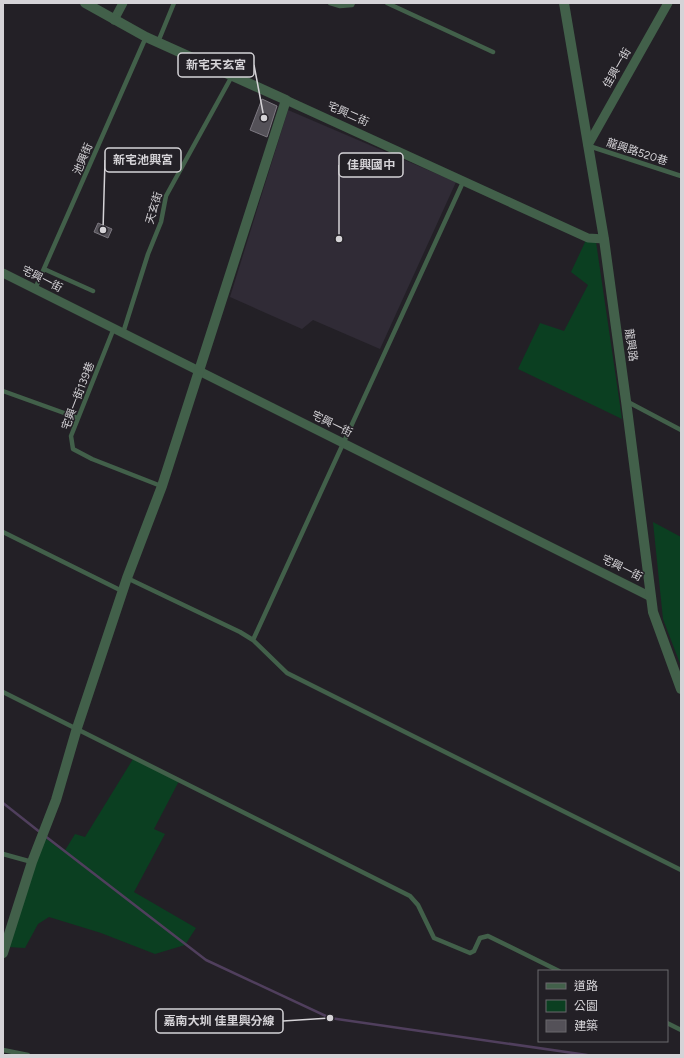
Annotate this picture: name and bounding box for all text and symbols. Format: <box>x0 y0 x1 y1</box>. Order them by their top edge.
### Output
street label: 佳興一街 <box>600 46 634 90</box>
callout: 新宅天玄宮 <box>178 53 254 77</box>
text: 新宅天玄宮 <box>186 58 246 72</box>
street label: 宅興二街 <box>325 99 371 129</box>
street label: 龍興路520巷 <box>605 136 669 168</box>
street label: 池興街 <box>71 141 95 177</box>
callout: 新宅池興宮 <box>105 148 181 172</box>
text: 新宅池興宮 <box>113 153 173 167</box>
callout: 佳興國中 <box>339 153 403 177</box>
text: 佳興國中 <box>347 158 395 172</box>
street label: 天玄街 <box>143 190 165 226</box>
street label: 宅興一街 <box>19 263 65 295</box>
street label: 龍興路 <box>622 328 640 362</box>
street label: 宅興一街139巷 <box>59 360 97 432</box>
street label: 宅興一街 <box>309 409 355 439</box>
street label: 宅興一街 <box>599 552 645 584</box>
legend <box>538 970 668 1042</box>
text: 道路 <box>574 979 598 993</box>
text: 公園 <box>574 999 598 1013</box>
callout: 嘉南大圳 佳里興分線 <box>156 1009 283 1033</box>
text: 嘉南大圳 佳里興分線 <box>164 1014 274 1028</box>
text: 建築 <box>574 1019 598 1033</box>

